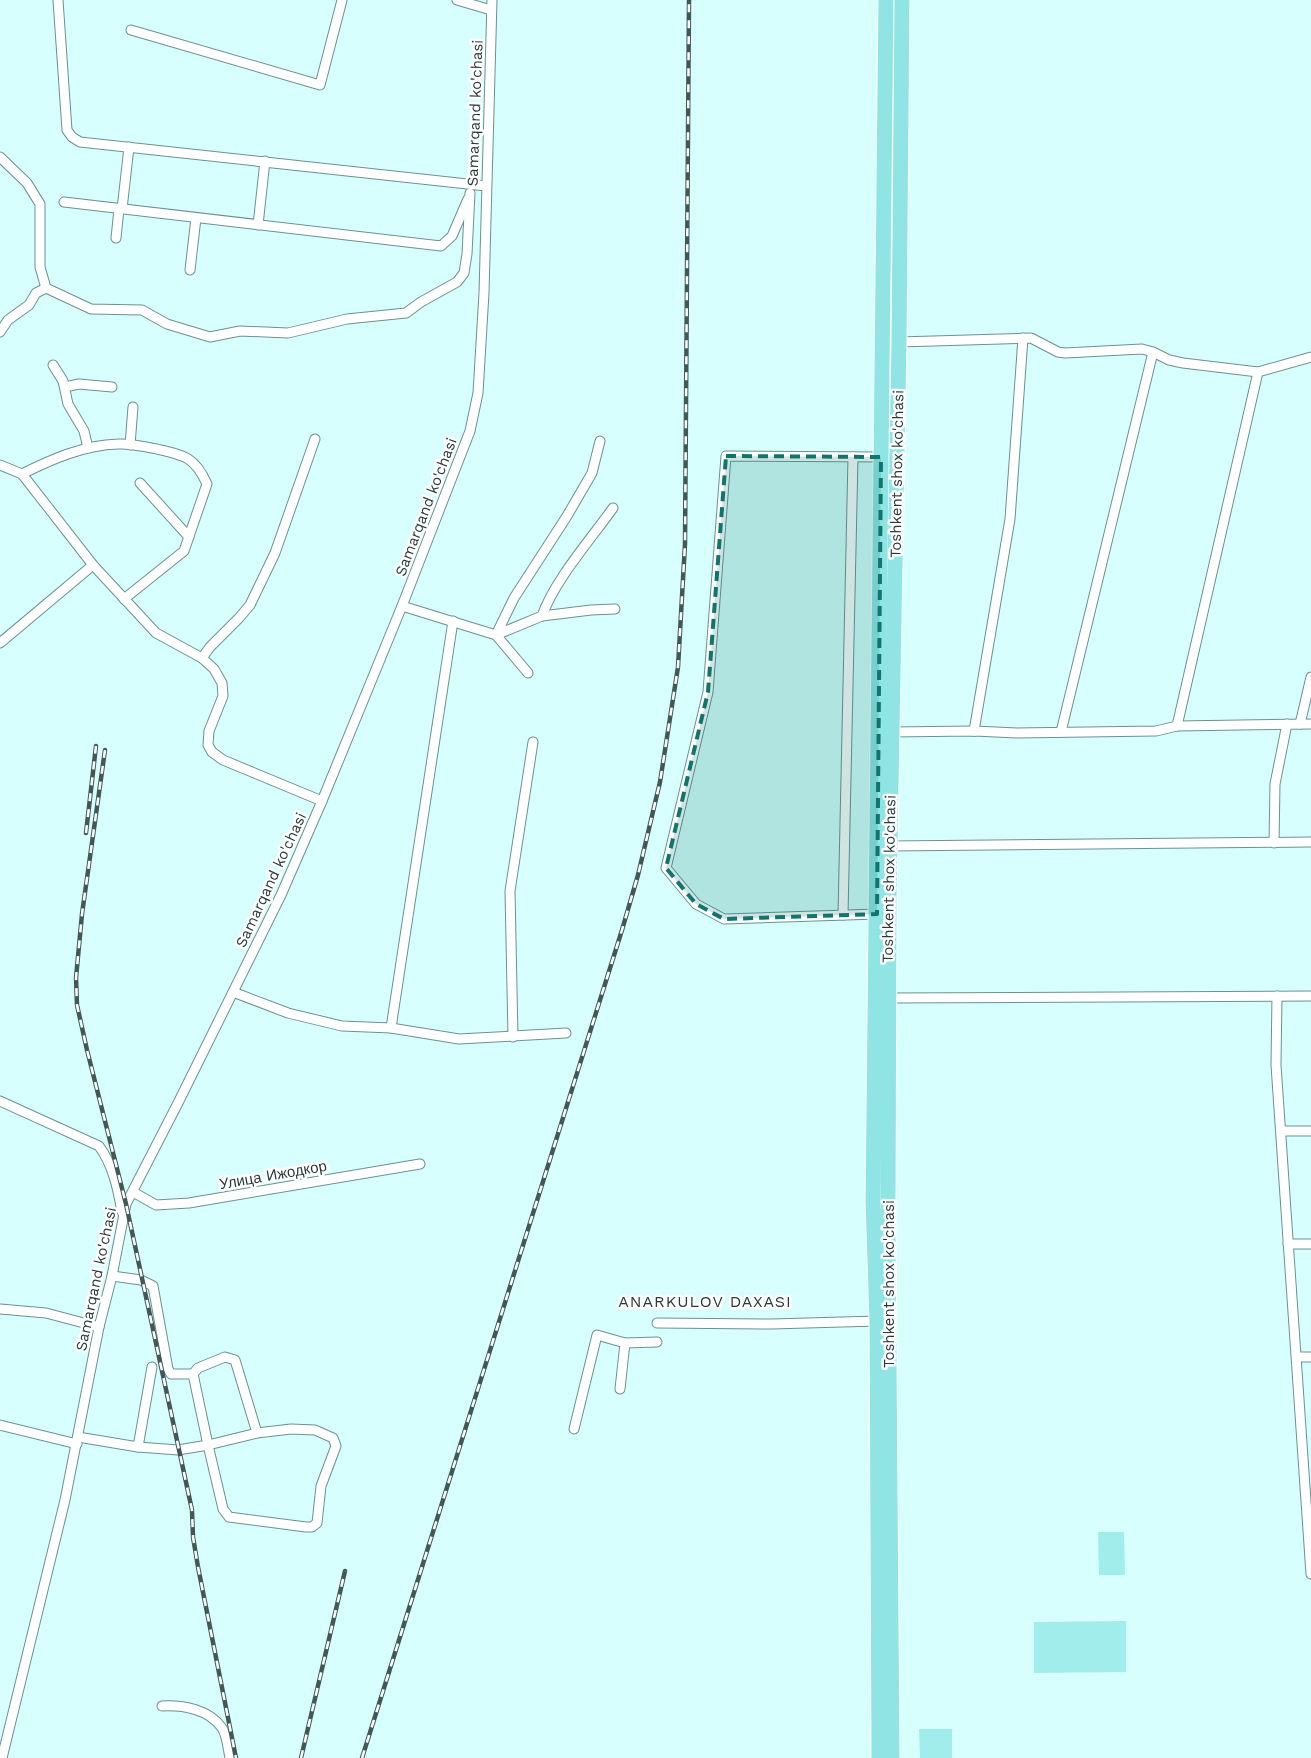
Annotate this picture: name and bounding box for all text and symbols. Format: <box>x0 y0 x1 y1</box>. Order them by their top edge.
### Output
street label: Samarqand ko'chasi <box>463 39 487 187</box>
street label: Toshkent shox ko'chasi <box>887 390 907 558</box>
street label: Samarqand ko'chasi <box>391 435 461 579</box>
street label: Toshkent shox ko'chasi <box>879 795 899 963</box>
street label: Samarqand ko'chasi <box>232 810 310 950</box>
street label: Улица Ижодкор <box>218 1157 328 1193</box>
street label: Toshkent shox ko'chasi <box>880 1200 898 1368</box>
street label: Samarqand ko'chasi <box>72 1205 120 1353</box>
district label: ANARKULOV DAXASI <box>618 1292 792 1311</box>

